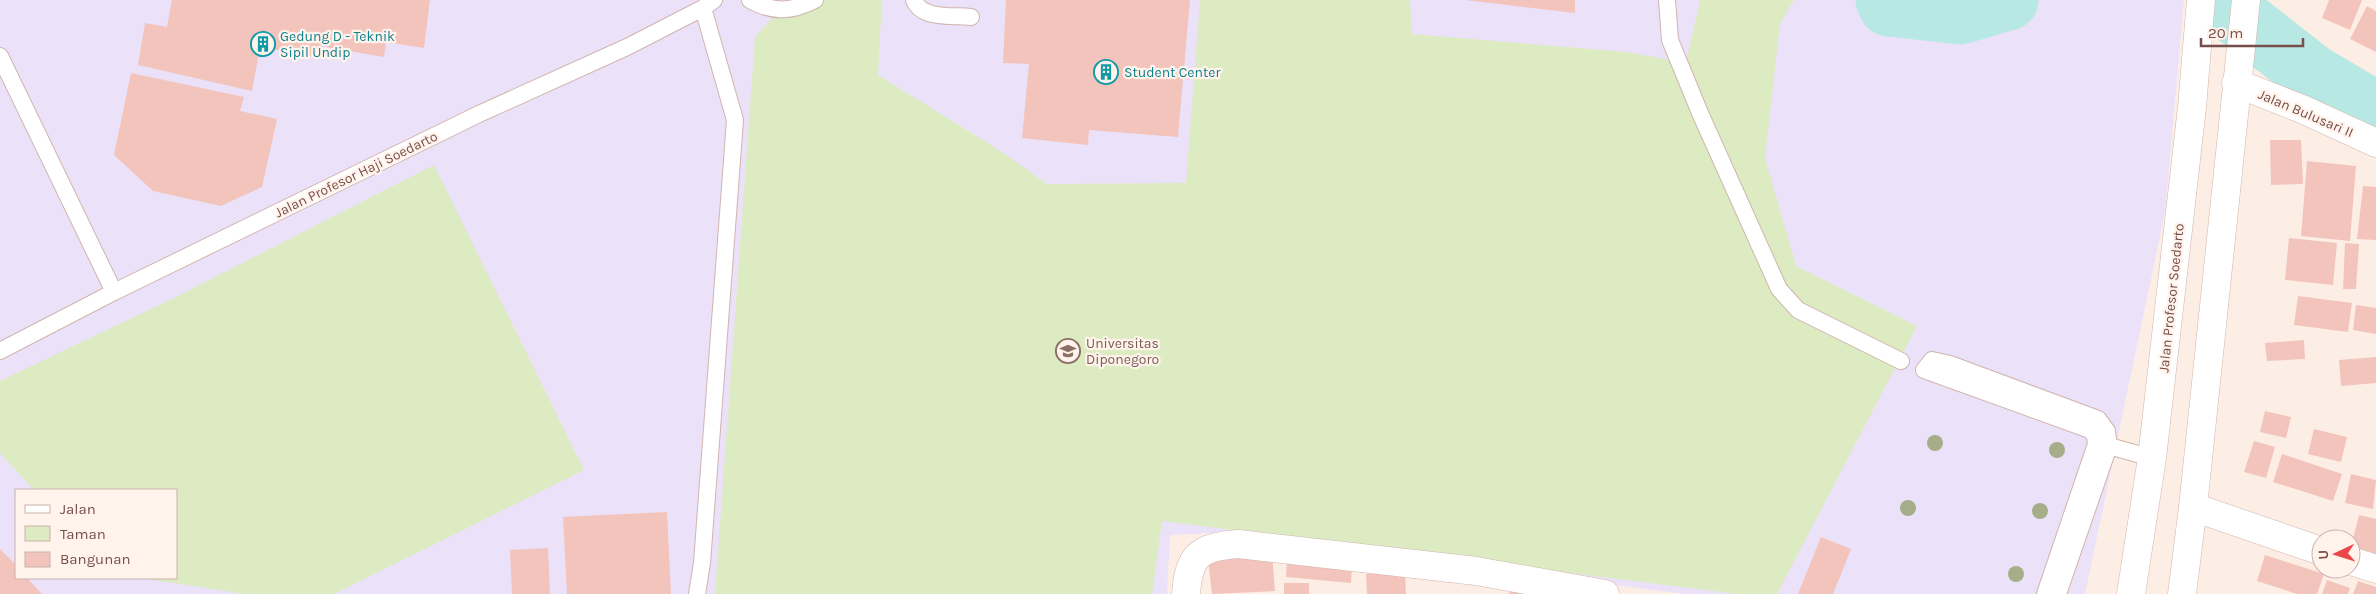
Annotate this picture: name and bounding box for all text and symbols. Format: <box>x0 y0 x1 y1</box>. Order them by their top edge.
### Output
scale bar <box>2201 15 2304 47</box>
text: 20 m <box>2208 24 2243 42</box>
place label: Gedung D - Teknik Sipil Undip <box>280 28 395 61</box>
building icon: Gedung D - Teknik Sipil Undip <box>250 31 276 57</box>
building icon: Student Center <box>1093 59 1119 85</box>
place label: Student Center <box>1124 64 1221 81</box>
street label: Jalan Bulusari II <box>2256 86 2356 141</box>
street label: Jalan Profesor Haji Soedarto <box>272 128 440 221</box>
street label: Jalan Profesor Soedarto <box>2155 223 2188 373</box>
place label: Universitas Diponegoro <box>1086 335 1159 368</box>
school or university icon: Universitas Diponegoro <box>1055 338 1081 364</box>
legend <box>15 489 178 579</box>
text: Jalan <box>60 500 96 518</box>
text: Taman <box>60 525 106 543</box>
north arrow <box>2311 529 2361 579</box>
text: U <box>2315 549 2332 560</box>
text: Bangunan <box>60 550 131 568</box>

